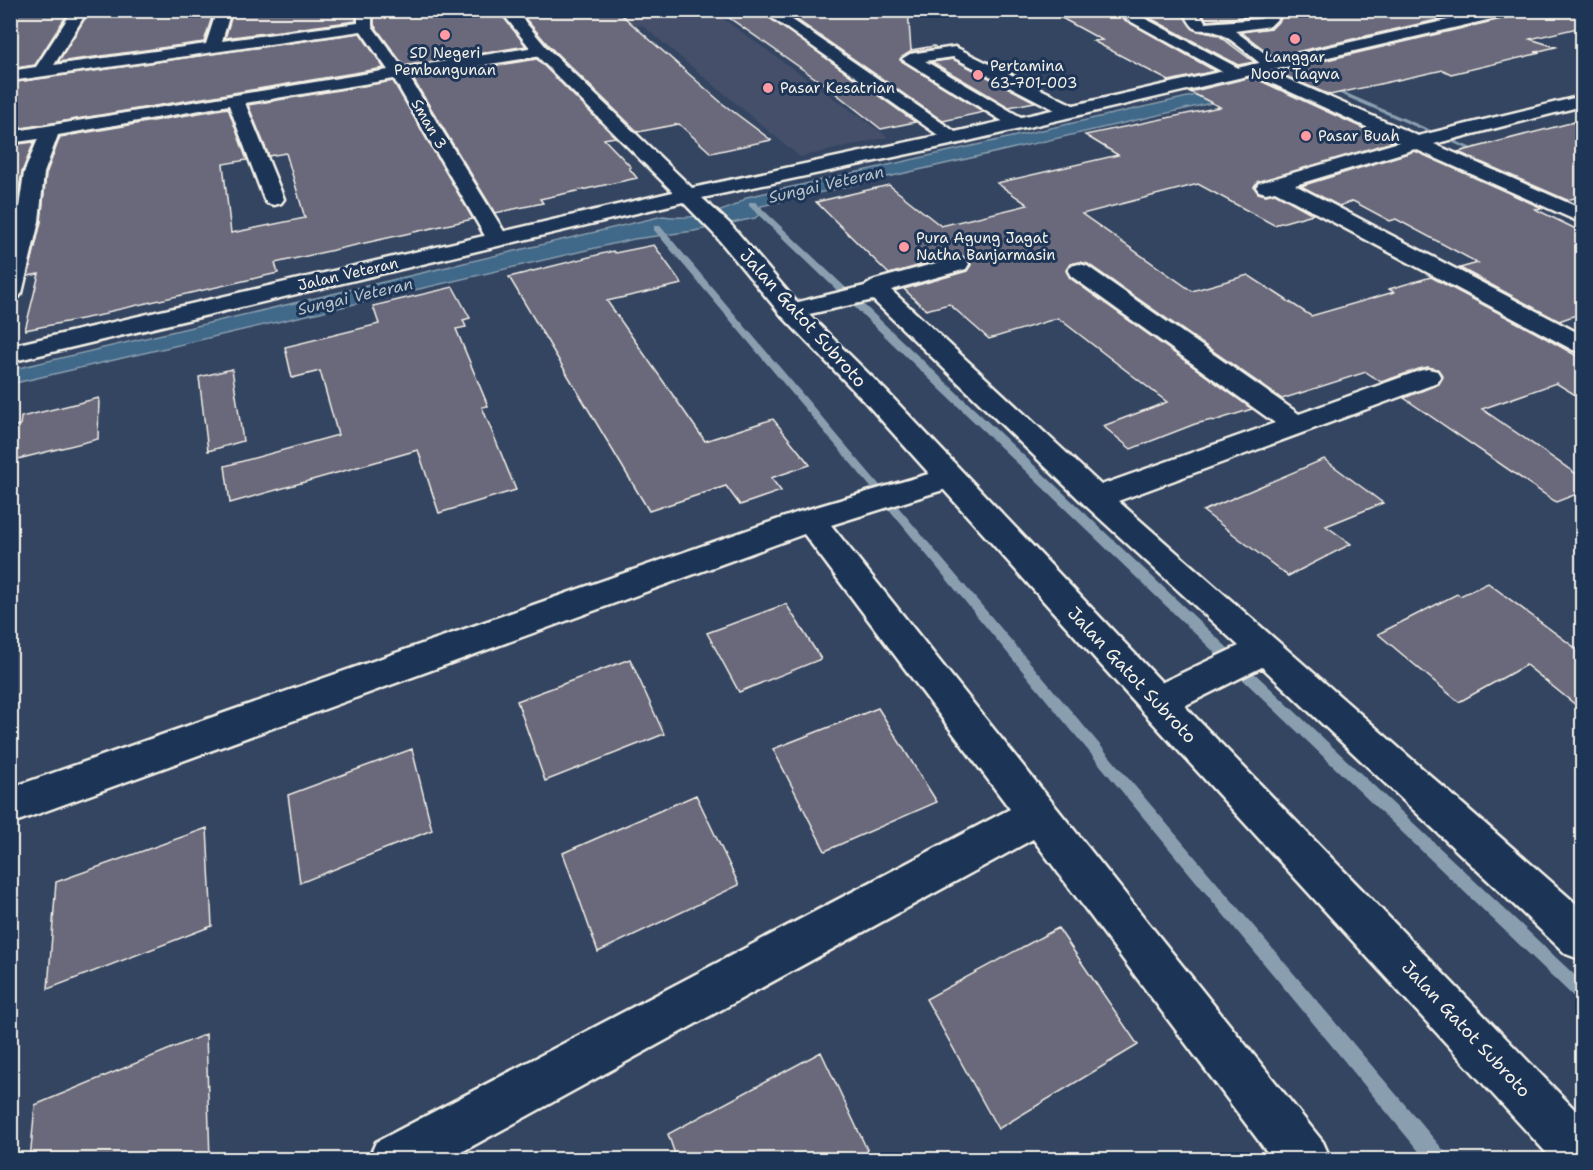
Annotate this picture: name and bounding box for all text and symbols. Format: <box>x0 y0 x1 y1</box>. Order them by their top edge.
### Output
marker: SD Negeri Pembangunan <box>438 28 452 42</box>
marker: Langgar Noor Taqwa <box>1288 32 1302 46</box>
place label: SD Negeri Pembangunan <box>394 43 496 80</box>
place label: Langgar Noor Taqwa <box>1251 47 1340 84</box>
place label: Pertamina 63-701-003 <box>990 56 1077 93</box>
marker: Pertamina 63-701-003 <box>971 68 985 82</box>
place label: Pasar Kesatrian <box>780 78 895 98</box>
marker: Pasar Kesatrian <box>761 81 775 95</box>
street label: Sman 3 <box>407 95 451 153</box>
place label: Pasar Buah <box>1318 126 1400 146</box>
marker: Pasar Buah <box>1299 129 1313 143</box>
water label: Sungai Veteran <box>766 161 886 208</box>
place label: Pura Agung Jagat Natha Banjarmasin <box>916 228 1056 265</box>
marker: Pura Agung Jagat Natha Banjarmasin <box>897 240 911 254</box>
street label: Jalan Gatot Subroto <box>734 243 872 393</box>
street label: Jalan Veteran <box>296 253 400 295</box>
water label: Sungai Veteran <box>295 273 415 320</box>
street label: Jalan Gatot Subroto <box>1062 601 1202 749</box>
street label: Jalan Gatot Subroto <box>1396 955 1536 1103</box>

